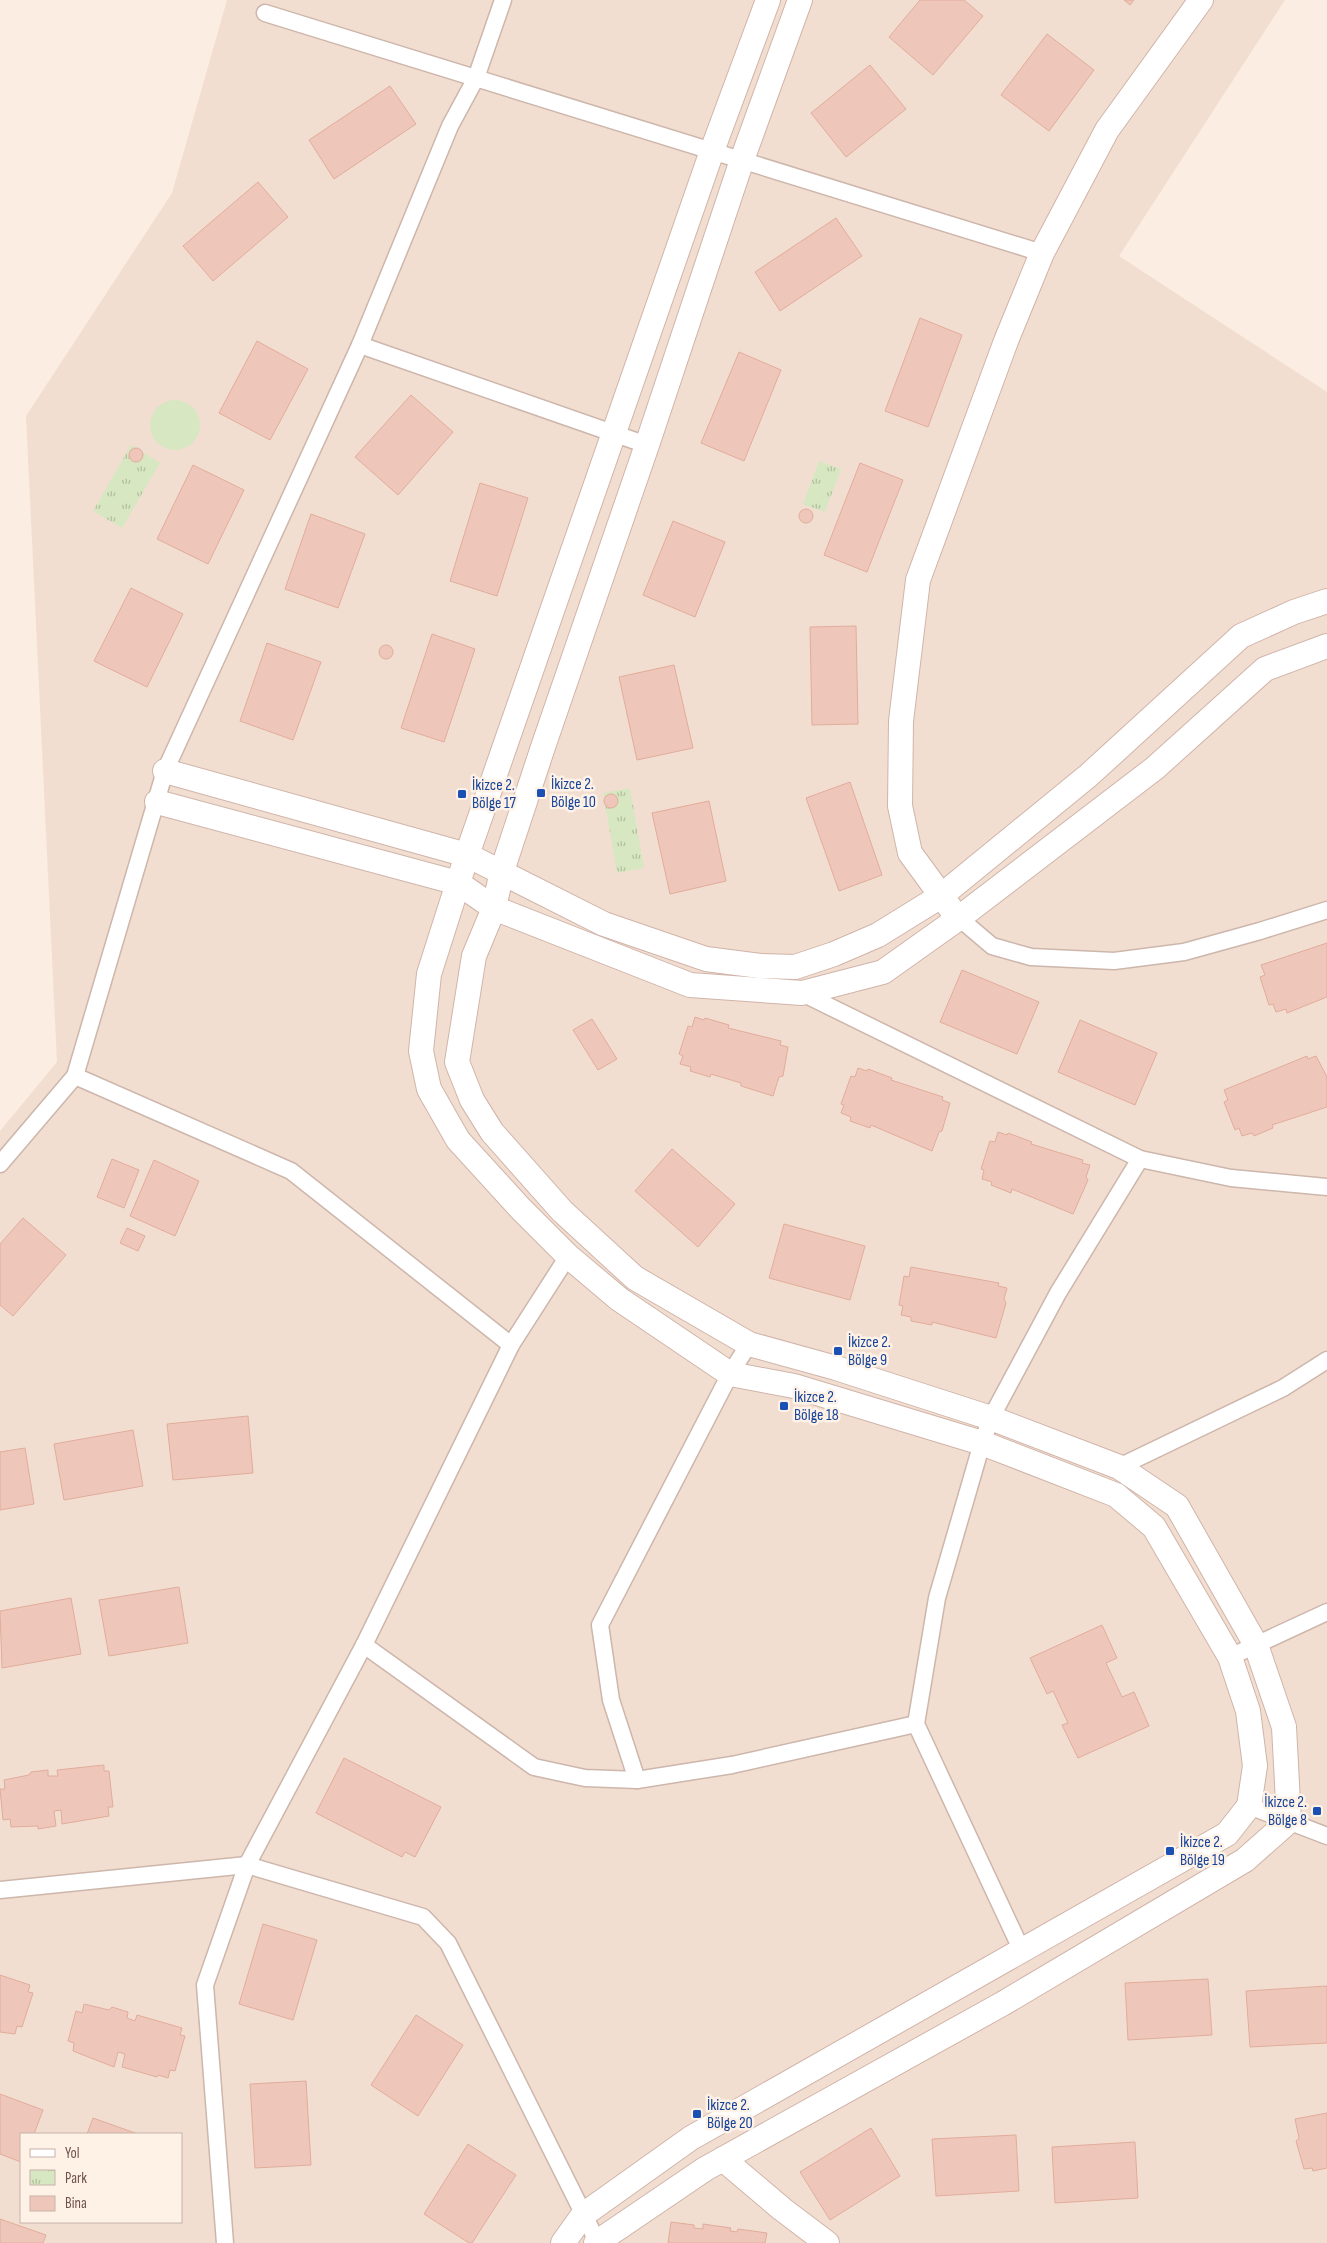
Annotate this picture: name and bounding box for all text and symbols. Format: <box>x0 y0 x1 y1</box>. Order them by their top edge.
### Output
place label: İkizce 2. Bölge 10 <box>551 775 596 812</box>
place label: İkizce 2. Bölge 17 <box>472 776 517 813</box>
marker: İkizce 2. Bölge 10 <box>535 787 547 799</box>
marker: İkizce 2. Bölge 17 <box>456 788 468 800</box>
place label: İkizce 2. Bölge 9 <box>848 1333 891 1370</box>
marker: İkizce 2. Bölge 9 <box>832 1345 844 1357</box>
place label: İkizce 2. Bölge 18 <box>794 1388 839 1425</box>
marker: İkizce 2. Bölge 18 <box>778 1400 790 1412</box>
place label: İkizce 2. Bölge 8 <box>1264 1793 1307 1830</box>
marker: İkizce 2. Bölge 8 <box>1311 1805 1323 1817</box>
place label: İkizce 2. Bölge 19 <box>1180 1833 1225 1870</box>
marker: İkizce 2. Bölge 19 <box>1164 1845 1176 1857</box>
place label: İkizce 2. Bölge 20 <box>707 2096 753 2133</box>
marker: İkizce 2. Bölge 20 <box>691 2108 703 2120</box>
legend <box>20 2133 182 2223</box>
text: Yol <box>65 2144 80 2163</box>
text: Park <box>65 2169 87 2188</box>
text: Bina <box>65 2194 87 2213</box>

